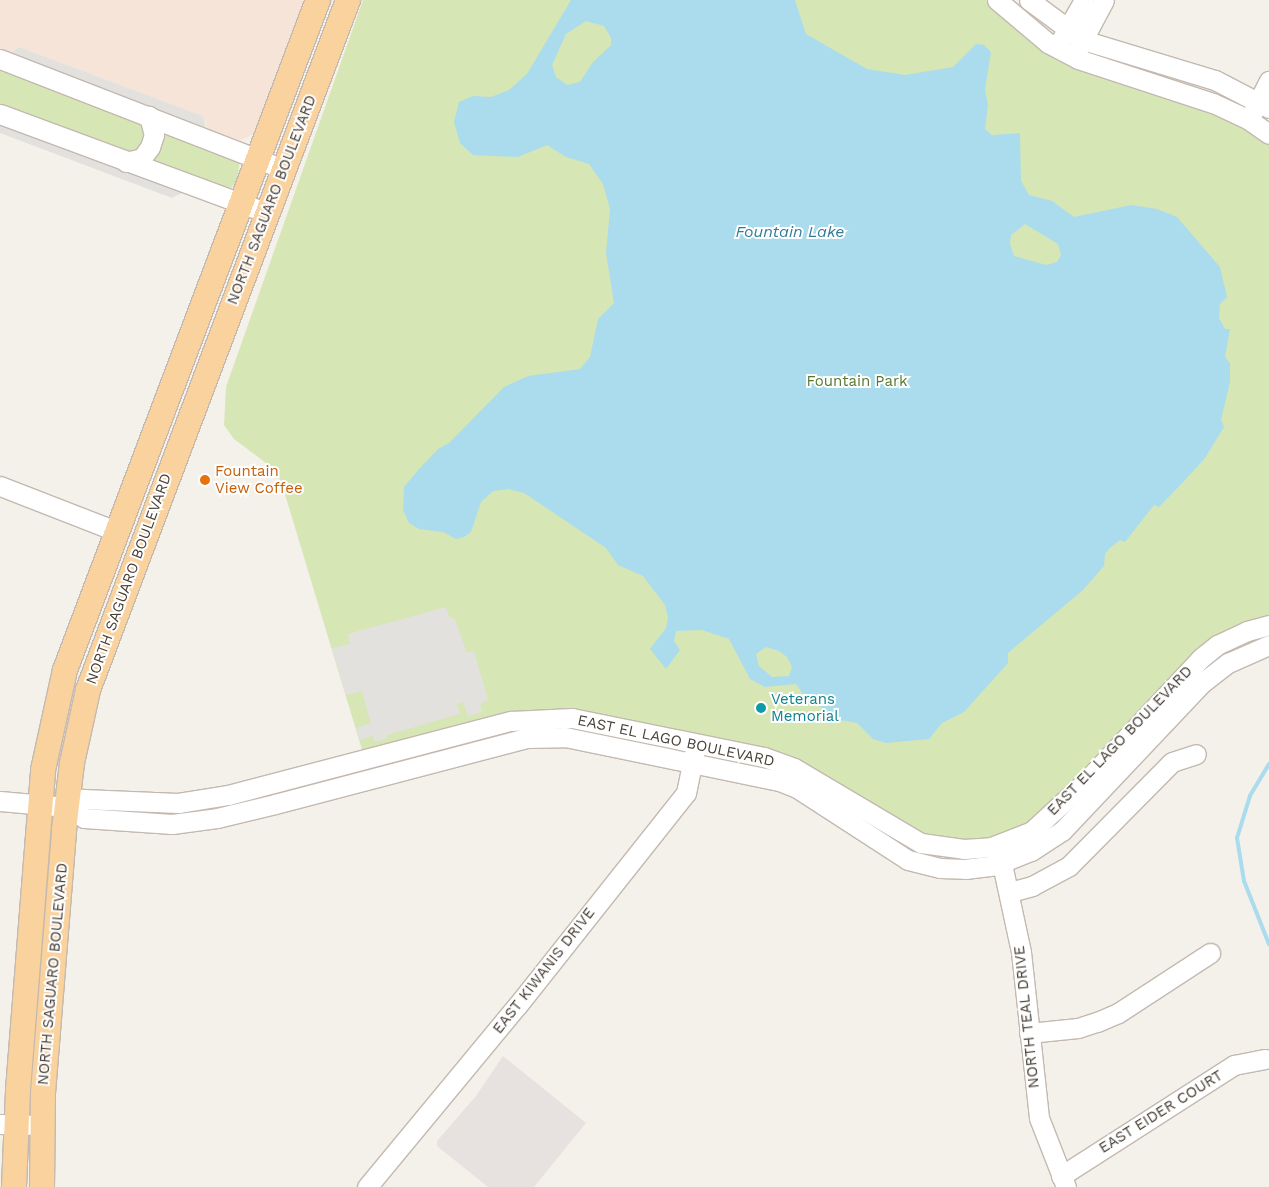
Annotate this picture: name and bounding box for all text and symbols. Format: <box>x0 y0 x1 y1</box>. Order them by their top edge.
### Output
street label: NORTH SAGUARO BOULEVARD <box>224 93 320 307</box>
water label: Fountain Lake <box>736 222 844 242</box>
park label: Fountain Park <box>806 373 908 391</box>
place label: Fountain View Coffee <box>215 462 303 497</box>
street label: NORTH SAGUARO BOULEVARD <box>82 471 176 687</box>
marker: Fountain View Coffee <box>199 474 211 486</box>
street label: EAST EL LAGO BOULEVARD <box>1043 662 1197 820</box>
place label: Veterans Memorial <box>771 690 839 725</box>
marker: Veterans Memorial <box>755 702 767 714</box>
street label: EAST EL LAGO BOULEVARD <box>575 711 777 771</box>
street label: NORTH SAGUARO BOULEVARD <box>34 862 72 1086</box>
street label: EAST KIWANIS DRIVE <box>489 904 599 1038</box>
street label: NORTH TEAL DRIVE <box>1011 944 1043 1090</box>
street label: EAST EIDER COURT <box>1096 1066 1226 1158</box>

